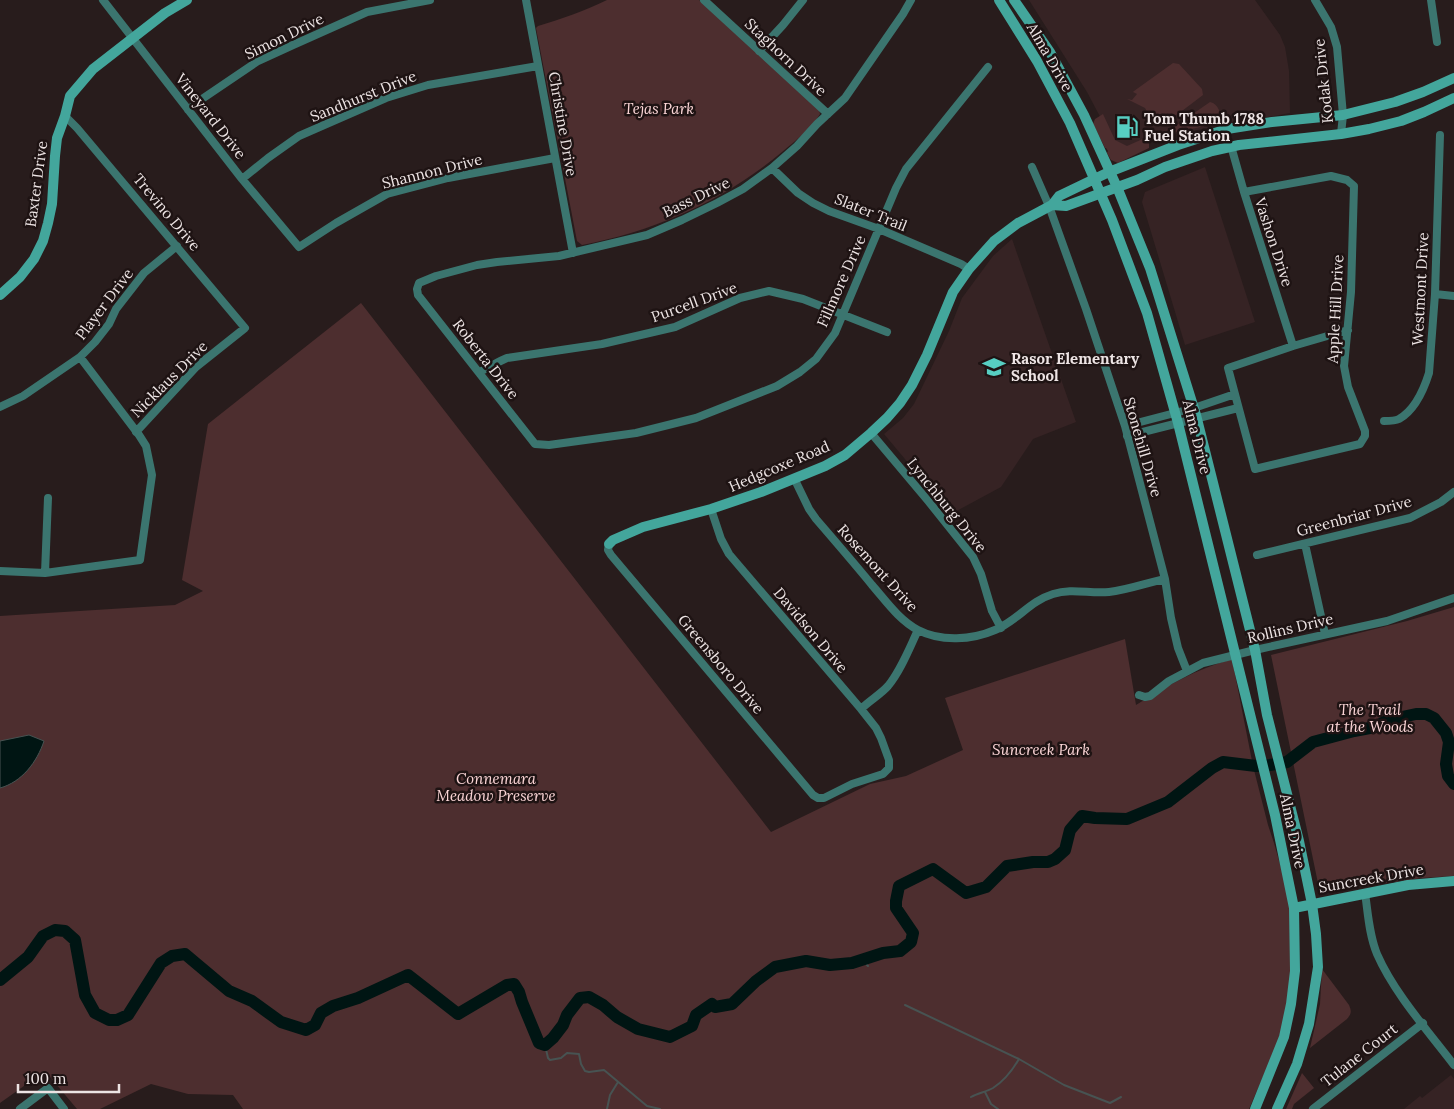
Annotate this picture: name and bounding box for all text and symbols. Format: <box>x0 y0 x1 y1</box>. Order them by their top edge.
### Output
street label: Simon Drive <box>241 9 327 63</box>
street label: Staghorn Drive <box>741 14 831 100</box>
street label: Alma Drive <box>1022 18 1077 95</box>
street label: Kodak Drive <box>1309 38 1337 124</box>
street label: Sandhurst Drive <box>307 66 419 126</box>
street label: Vineyard Drive <box>171 69 250 163</box>
street label: Christine Drive <box>544 70 582 178</box>
park label: Tejas Park <box>624 99 694 118</box>
place label: Tom Thumb 1788 Fuel Station <box>1144 109 1264 145</box>
fuel station icon: Tom Thumb 1788 Fuel Station <box>1114 114 1140 140</box>
street label: Baxter Drive <box>21 140 51 228</box>
street label: Shannon Drive <box>380 149 484 193</box>
street label: Trevino Drive <box>129 170 205 254</box>
street label: Bass Drive <box>659 173 733 221</box>
street label: Slater Trail <box>832 189 910 235</box>
street label: Vashon Drive <box>1250 194 1297 289</box>
street label: Fillmore Drive <box>812 232 870 330</box>
street label: Westmont Drive <box>1408 232 1432 346</box>
street label: Apple Hill Drive <box>1323 254 1347 365</box>
street label: Player Drive <box>71 265 137 343</box>
street label: Purcell Drive <box>648 278 740 326</box>
street label: Roberta Drive <box>449 315 523 403</box>
street label: Nicklaus Drive <box>127 337 211 421</box>
place label: Rasor Elementary School <box>1011 349 1140 385</box>
school or university icon: Rasor Elementary School <box>981 354 1007 380</box>
street label: Stonehill Drive <box>1120 395 1166 499</box>
street label: Alma Drive <box>1178 397 1215 476</box>
street label: Hedgcoxe Road <box>726 436 832 496</box>
street label: Lynchburg Drive <box>903 454 991 556</box>
street label: Greenbriar Drive <box>1294 492 1414 540</box>
street label: Rosemont Drive <box>834 520 922 616</box>
street label: Davidson Drive <box>770 583 852 677</box>
street label: Rollins Drive <box>1245 609 1335 647</box>
street label: Greensboro Drive <box>674 610 768 718</box>
park label: The Trail at the Woods <box>1326 700 1414 736</box>
park label: Suncreek Park <box>992 740 1090 759</box>
park label: Connemara Meadow Preserve <box>436 769 556 805</box>
street label: Alma Drive <box>1276 791 1310 870</box>
street label: Suncreek Drive <box>1317 859 1425 897</box>
street label: Tulane Court <box>1317 1019 1401 1091</box>
scale bar <box>18 1062 119 1094</box>
text: 100 m <box>25 1069 66 1088</box>

